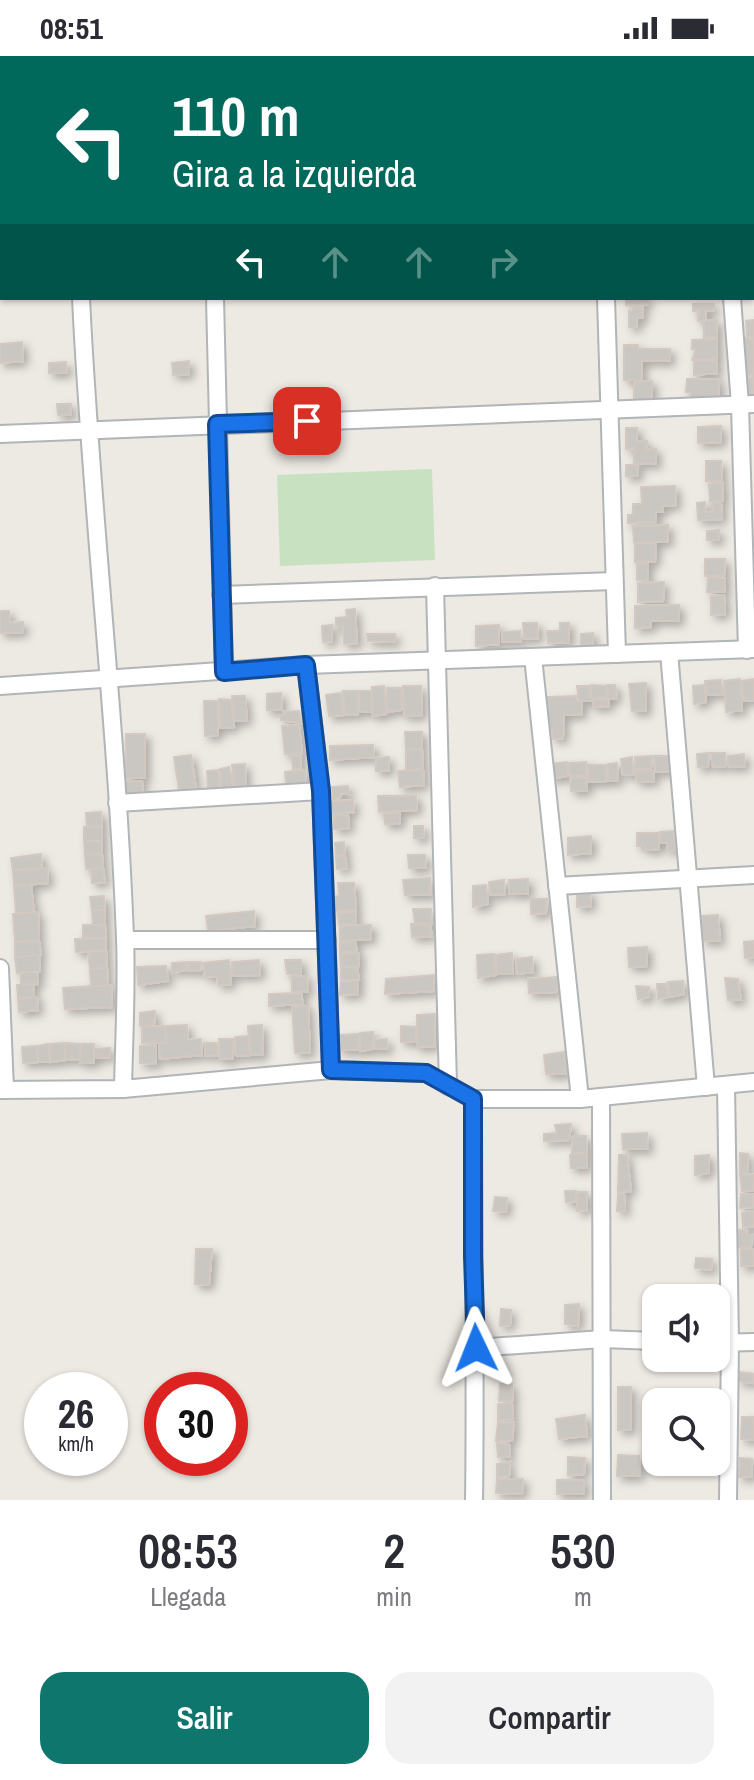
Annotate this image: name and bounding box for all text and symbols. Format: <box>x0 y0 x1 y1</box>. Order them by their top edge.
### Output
text: 08:51 <box>40 8 103 48</box>
text: 110 m <box>172 78 300 153</box>
icon: left <box>40 88 144 192</box>
text: Gira a la izquierda <box>172 150 417 198</box>
icon: left <box>229 240 273 284</box>
icon: ahead <box>313 240 357 284</box>
icon: ahead <box>397 240 441 284</box>
icon: right <box>481 240 525 284</box>
pin <box>273 387 341 455</box>
icon: arrive <box>285 399 329 443</box>
map controls <box>642 1284 730 1476</box>
button: sound <box>642 1284 730 1372</box>
position arrow <box>434 1306 518 1390</box>
speed limit sign: 30 <box>144 1372 248 1476</box>
text: 26 <box>58 1387 94 1440</box>
button: search <box>642 1388 730 1476</box>
text: km/h <box>58 1430 94 1457</box>
text: 08:53 <box>138 1518 238 1583</box>
text: 2 <box>383 1518 405 1583</box>
text: 530 <box>550 1518 616 1583</box>
text: Llegada <box>150 1579 226 1614</box>
text: min <box>376 1579 412 1614</box>
text: m <box>574 1579 592 1614</box>
button: Salir <box>40 1672 369 1764</box>
button: Compartir <box>385 1672 714 1764</box>

